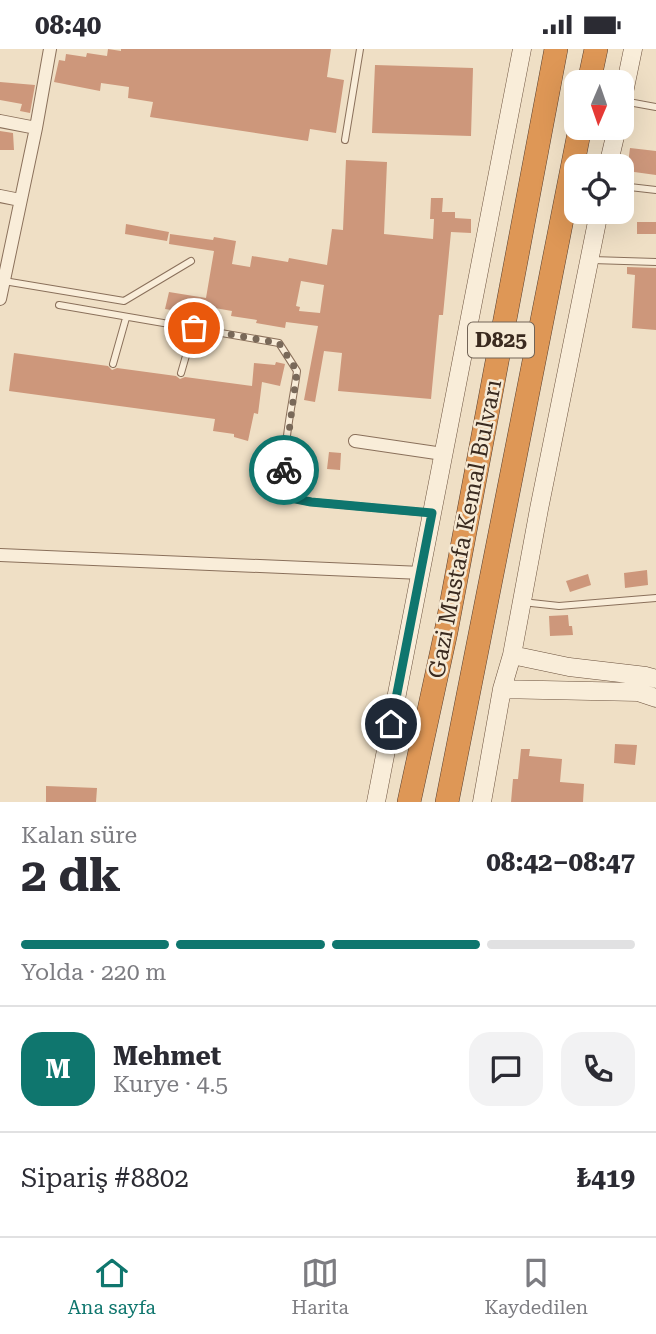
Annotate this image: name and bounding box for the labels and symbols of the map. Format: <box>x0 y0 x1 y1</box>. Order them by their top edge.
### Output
north arrow <box>564 70 634 140</box>
pin <box>164 298 224 358</box>
road number: D825 <box>468 323 534 357</box>
street label: Gazi Mustafa Kemal Bulvarı <box>423 377 507 681</box>
courier <box>249 435 319 505</box>
pin <box>361 694 421 754</box>

